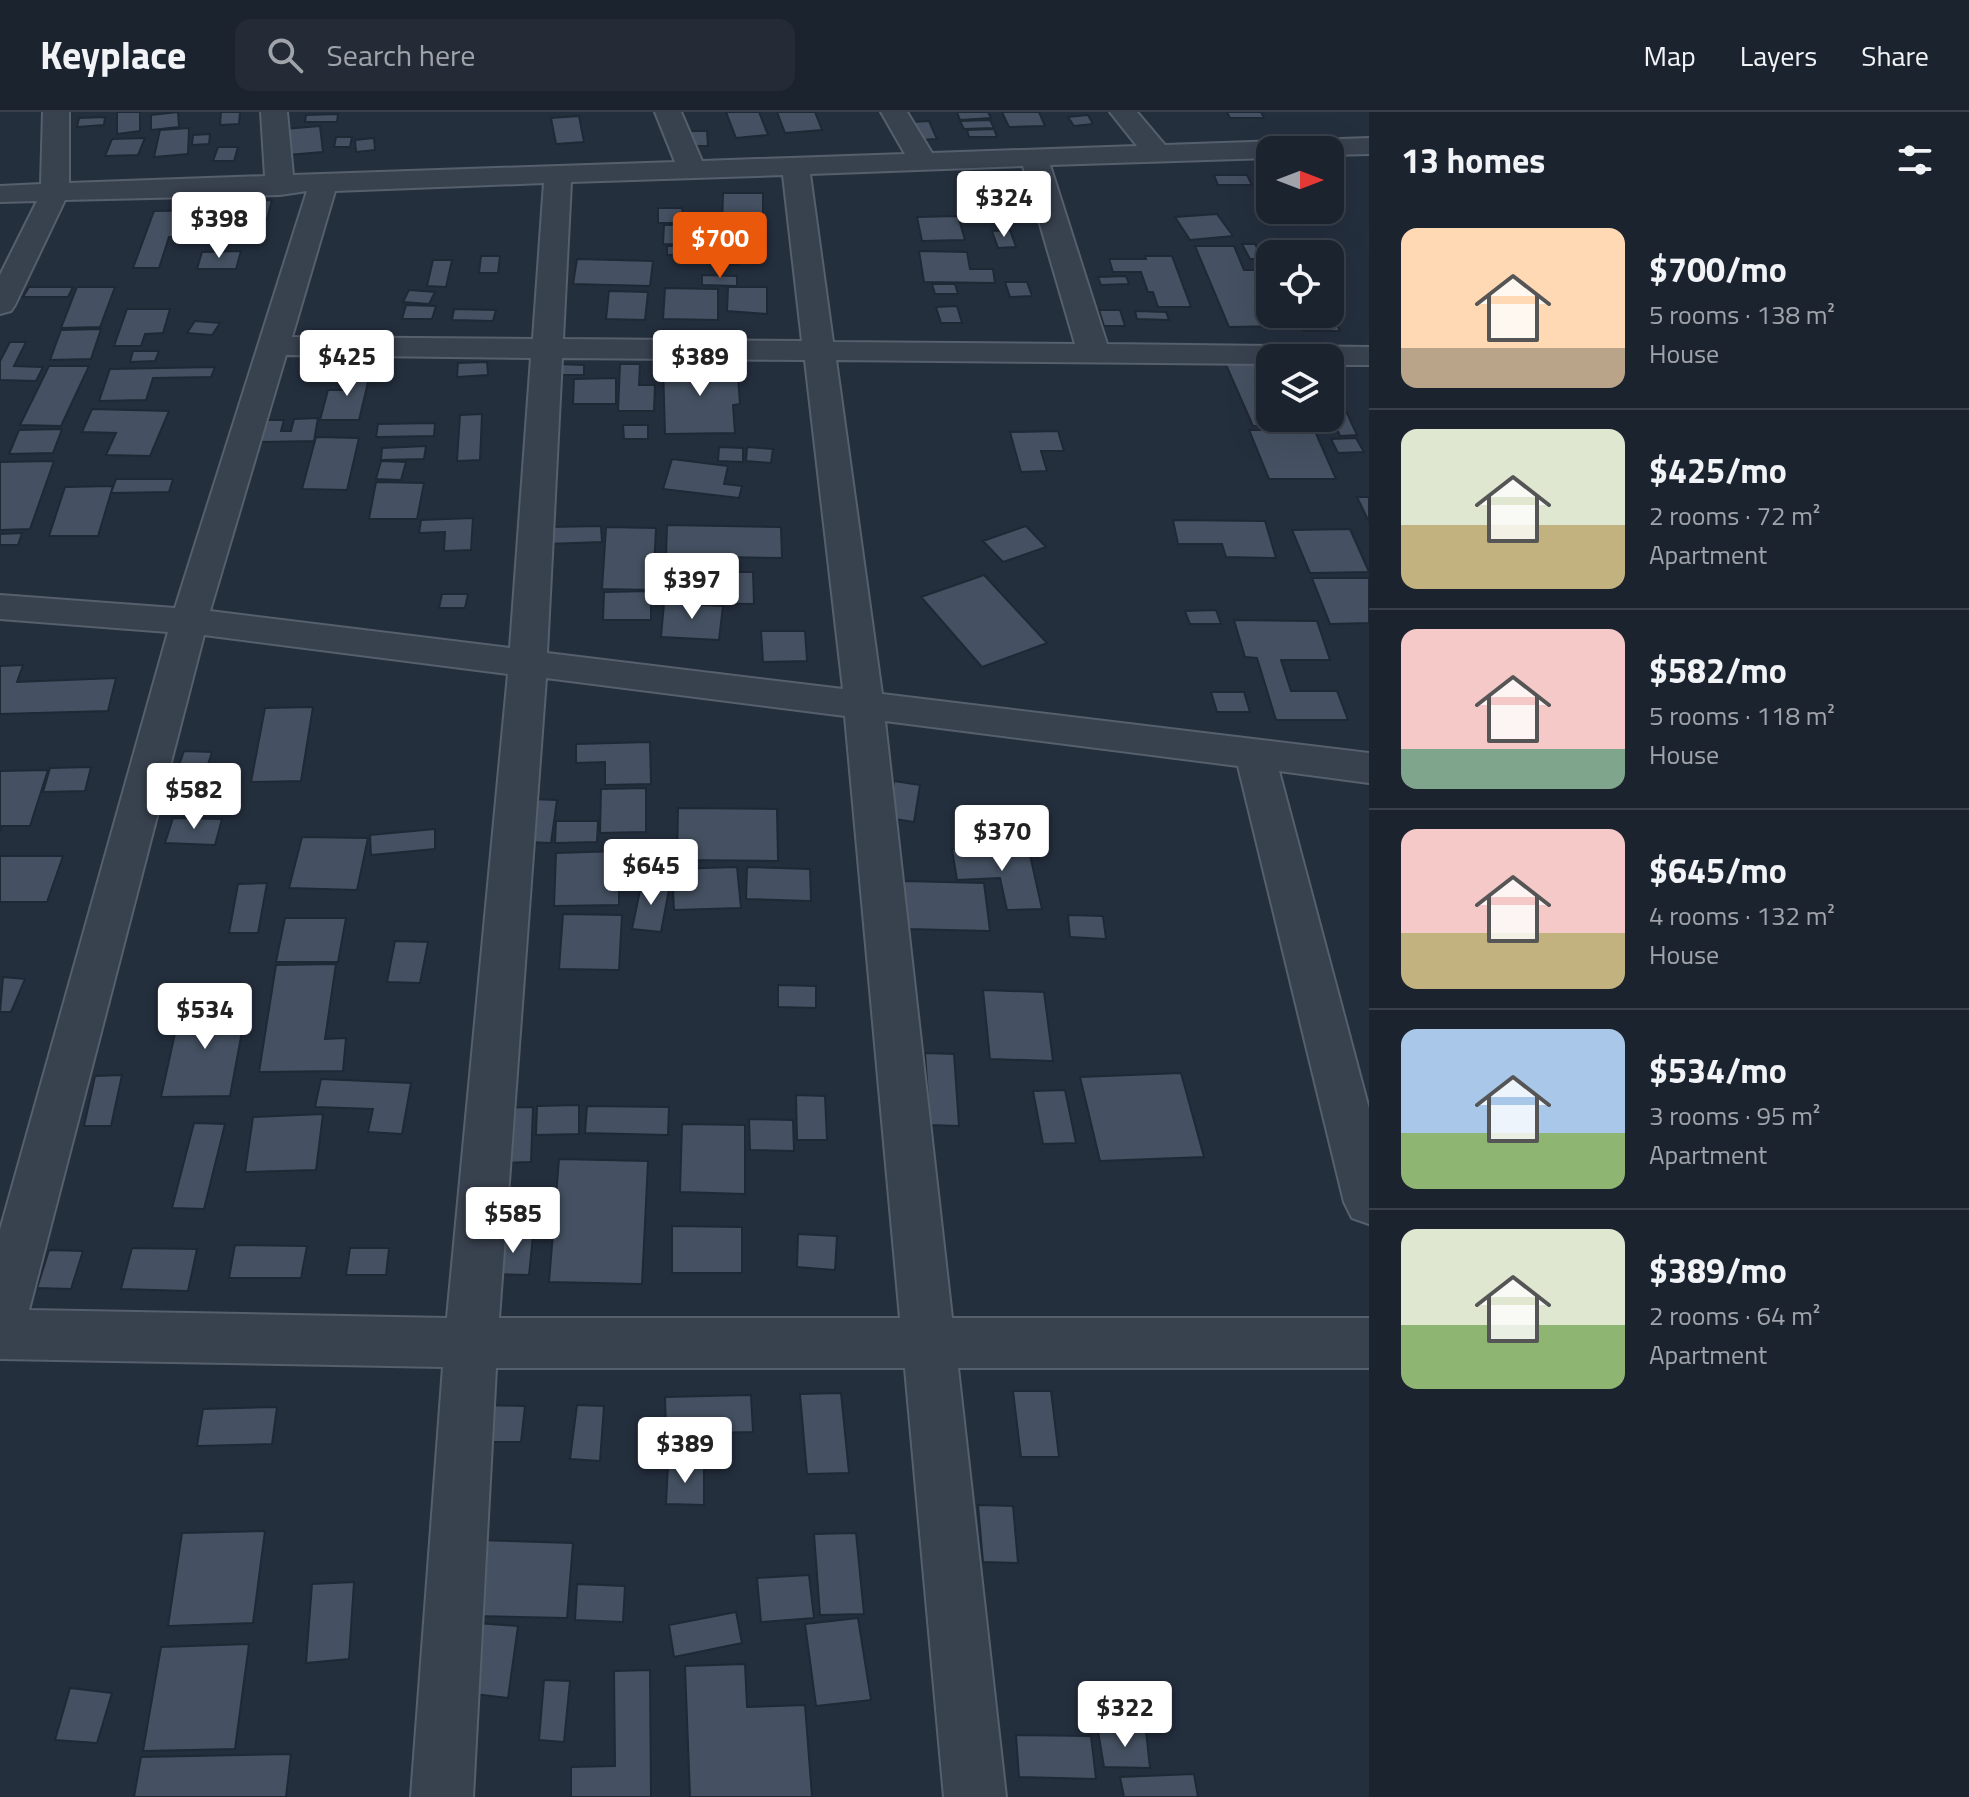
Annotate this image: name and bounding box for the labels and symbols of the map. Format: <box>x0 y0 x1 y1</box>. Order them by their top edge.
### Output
north arrow <box>1256 136 1344 224</box>
pin: $324 <box>957 171 1051 239</box>
pin: $398 <box>172 192 266 260</box>
pin: $700 <box>673 212 767 280</box>
pin: $425 <box>300 330 394 398</box>
pin: $389 <box>653 330 747 398</box>
pin: $397 <box>645 553 739 621</box>
pin: $582 <box>147 763 241 831</box>
pin: $370 <box>955 805 1049 873</box>
pin: $645 <box>604 839 698 907</box>
pin: $534 <box>158 983 252 1051</box>
pin: $585 <box>466 1187 560 1255</box>
pin: $389 <box>638 1417 732 1485</box>
pin: $322 <box>1078 1681 1172 1749</box>

